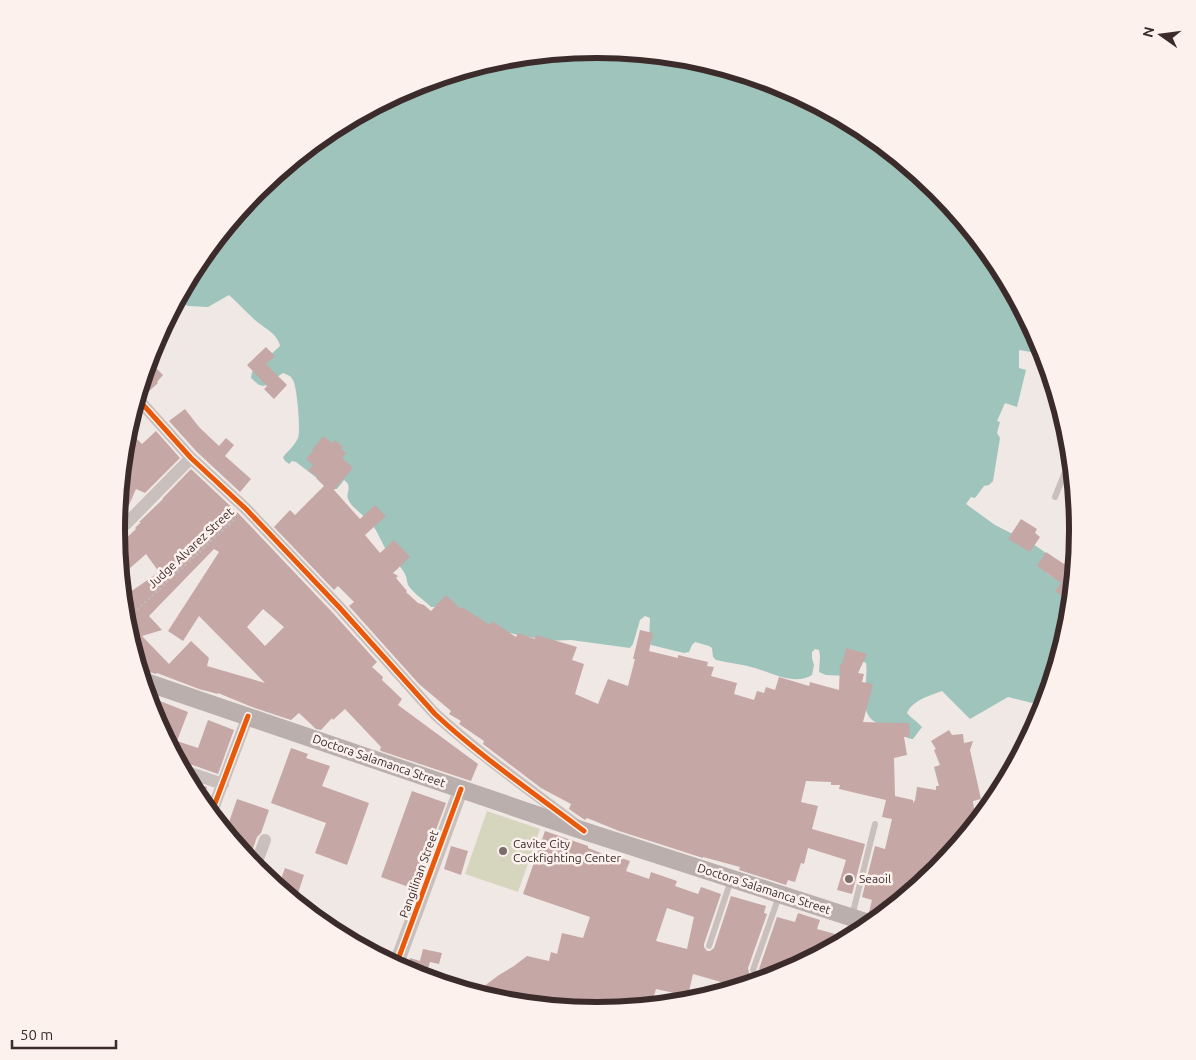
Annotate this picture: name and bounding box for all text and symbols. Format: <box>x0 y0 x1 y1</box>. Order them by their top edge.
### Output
north arrow <box>1136 10 1186 60</box>
text: N <box>1139 25 1157 39</box>
street label: Judge Alvarez Street <box>145 505 236 591</box>
street label: Doctora Salamanca Street <box>311 732 447 789</box>
street label: Pangilinan Street <box>397 828 440 919</box>
place label: Cavite City Cockfighting Center <box>513 837 622 864</box>
marker: Cavite City Cockfighting Center <box>497 845 509 857</box>
street label: Doctora Salamanca Street <box>696 861 833 916</box>
place label: Seaoil <box>859 872 891 885</box>
marker: Seaoil <box>843 873 855 885</box>
scale bar <box>12 1018 116 1050</box>
text: 50 m <box>20 1026 53 1043</box>

